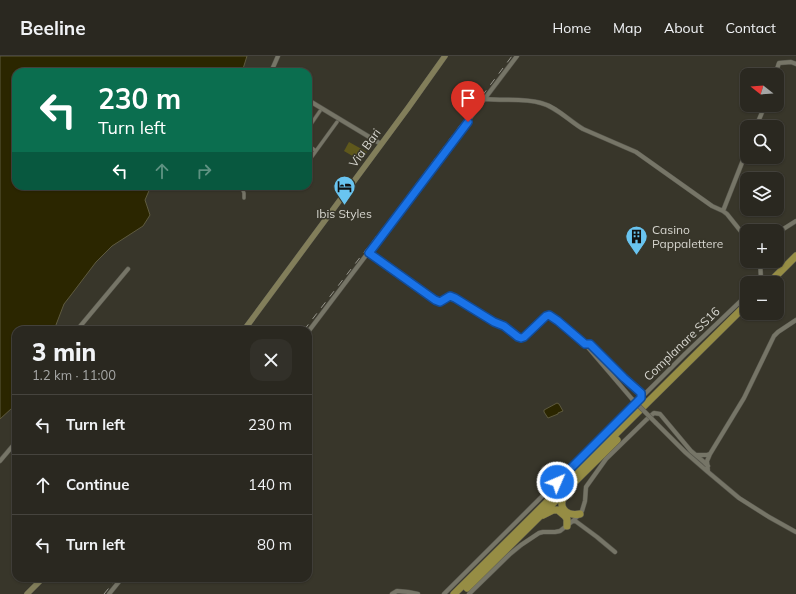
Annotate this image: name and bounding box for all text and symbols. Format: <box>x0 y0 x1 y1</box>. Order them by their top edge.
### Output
text: Beeline <box>20 16 86 40</box>
text: Home <box>552 19 591 37</box>
text: Map <box>613 19 642 37</box>
text: About <box>664 19 704 37</box>
text: Contact <box>726 19 776 37</box>
north arrow <box>740 68 784 112</box>
map controls <box>740 68 784 320</box>
text: 230 m <box>98 81 181 116</box>
pin <box>451 81 485 122</box>
icon: left <box>32 84 84 136</box>
icon: arrive <box>457 87 479 109</box>
text: Turn left <box>98 116 166 139</box>
button: search <box>740 120 784 164</box>
street label: Via Bari <box>346 125 384 170</box>
icon: left <box>109 160 131 182</box>
icon: ahead <box>151 160 173 182</box>
icon: right <box>193 160 215 182</box>
button: layers <box>740 172 784 216</box>
hotel icon: Ibis Styles <box>331 174 357 207</box>
place label: Ibis Styles <box>316 206 372 221</box>
place label: Casino Pappalettere <box>652 222 723 251</box>
building icon: Casino Pappalettere <box>623 224 649 257</box>
button: + <box>740 224 784 268</box>
button: − <box>740 276 784 320</box>
street label: Complanare SS16 <box>640 304 723 384</box>
text: 3 min <box>32 337 96 367</box>
button: close <box>250 339 292 381</box>
text: 1.2 km · 11:00 <box>32 367 116 383</box>
icon: left <box>32 414 54 436</box>
text: Turn left <box>66 415 125 434</box>
text: 230 m <box>248 415 292 434</box>
position arrow <box>536 461 578 503</box>
icon: ahead <box>32 474 54 496</box>
text: Continue <box>66 475 129 494</box>
text: 140 m <box>248 475 292 494</box>
icon: left <box>32 534 54 556</box>
text: Turn left <box>66 535 125 554</box>
text: 80 m <box>257 535 292 554</box>

